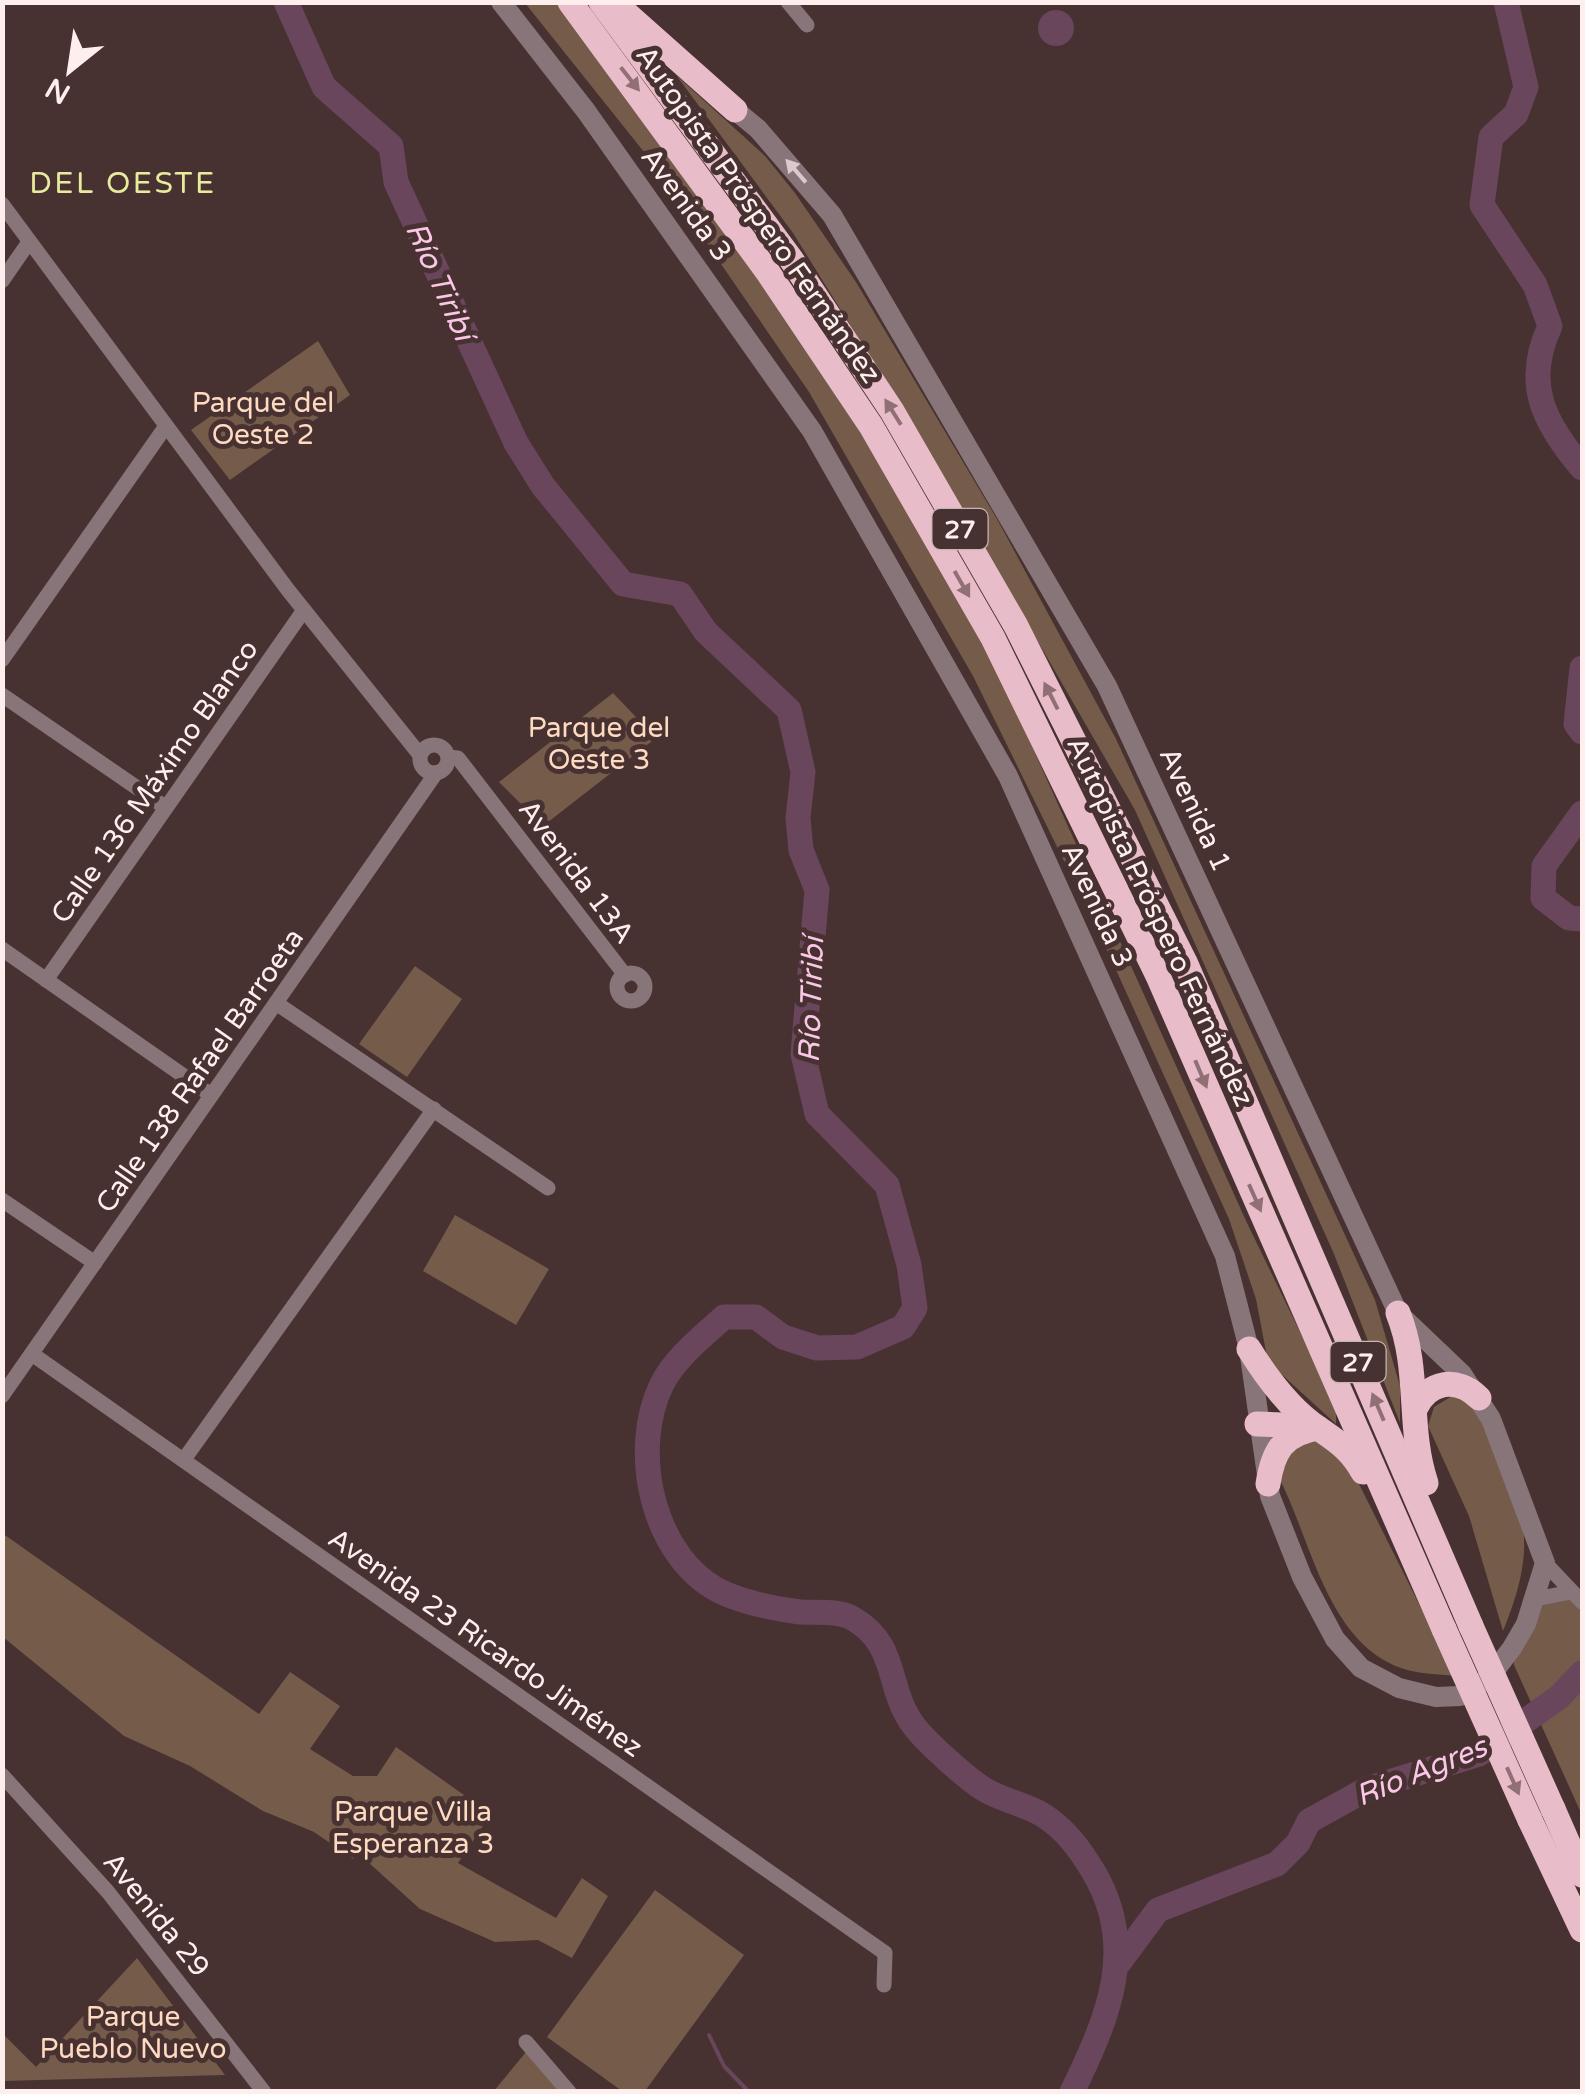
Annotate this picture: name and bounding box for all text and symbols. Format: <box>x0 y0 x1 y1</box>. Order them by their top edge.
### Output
north arrow <box>20 20 120 120</box>
street label: Autopista Próspero Fernández <box>628 39 888 390</box>
one-way arrow <box>619 66 639 92</box>
text: N <box>40 70 76 111</box>
street label: Avenida 3 <box>633 141 739 268</box>
one-way arrow <box>785 159 807 184</box>
district label: DEL OESTE <box>29 165 217 202</box>
water label: Río Tiribí <box>397 216 484 351</box>
park label: Parque del Oeste 2 <box>192 386 334 452</box>
one-way arrow <box>884 398 902 426</box>
road number: 27 <box>932 509 988 549</box>
one-way arrow <box>953 570 970 599</box>
street label: Calle 136 Máximo Blanco <box>44 633 266 930</box>
one-way arrow <box>1043 681 1060 710</box>
park label: Parque del Oeste 3 <box>528 711 670 777</box>
street label: Autopista Próspero Fernández <box>1059 731 1261 1112</box>
street label: Avenida 1 <box>1152 742 1239 877</box>
street label: Avenida 13A <box>511 793 641 950</box>
street label: Avenida 3 <box>1054 838 1141 973</box>
street label: Calle 138 Rafael Barroeta <box>89 922 311 1219</box>
water label: Río Tiribí <box>791 931 832 1063</box>
one-way arrow <box>1193 1059 1209 1089</box>
one-way arrow <box>1247 1183 1263 1213</box>
road number: 27 <box>1330 1342 1386 1382</box>
one-way arrow <box>1370 1392 1386 1422</box>
street label: Avenida 23 Ricardo Jiménez <box>322 1521 649 1765</box>
water label: Río Agres <box>1350 1727 1495 1815</box>
one-way arrow <box>1505 1766 1521 1796</box>
park label: Parque Villa Esperanza 3 <box>332 1795 494 1861</box>
street label: Avenida 29 <box>96 1846 217 1984</box>
park label: Parque Pueblo Nuevo <box>39 2000 227 2066</box>

